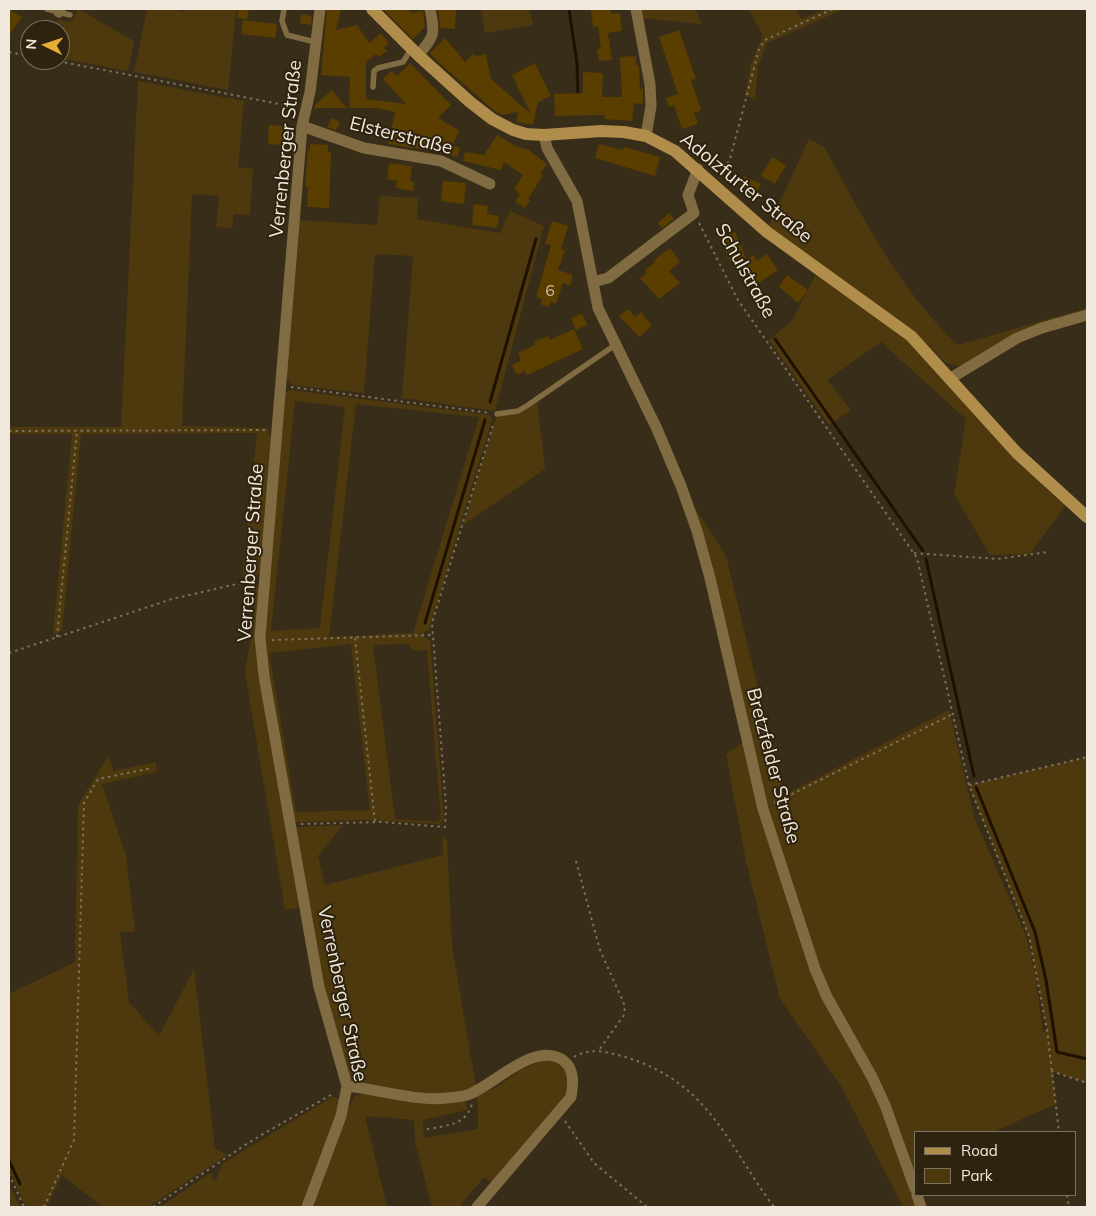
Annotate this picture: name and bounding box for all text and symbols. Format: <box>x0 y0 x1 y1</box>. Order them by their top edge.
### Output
north arrow <box>20 20 70 70</box>
text: N <box>22 38 40 50</box>
street label: Verrenberger Straße <box>265 59 307 239</box>
street label: Elsterstraße <box>347 112 455 160</box>
street label: Adolzfurter Straße <box>675 128 817 248</box>
street label: Schulstraße <box>710 220 780 322</box>
house number: 6 <box>545 281 555 301</box>
street label: Verrenberger Straße <box>233 463 269 643</box>
street label: Bretzfelder Straße <box>741 686 805 846</box>
street label: Verrenberger Straße <box>312 904 372 1084</box>
legend <box>914 1131 1076 1196</box>
text: Road <box>961 1141 998 1160</box>
text: Park <box>961 1166 993 1185</box>

